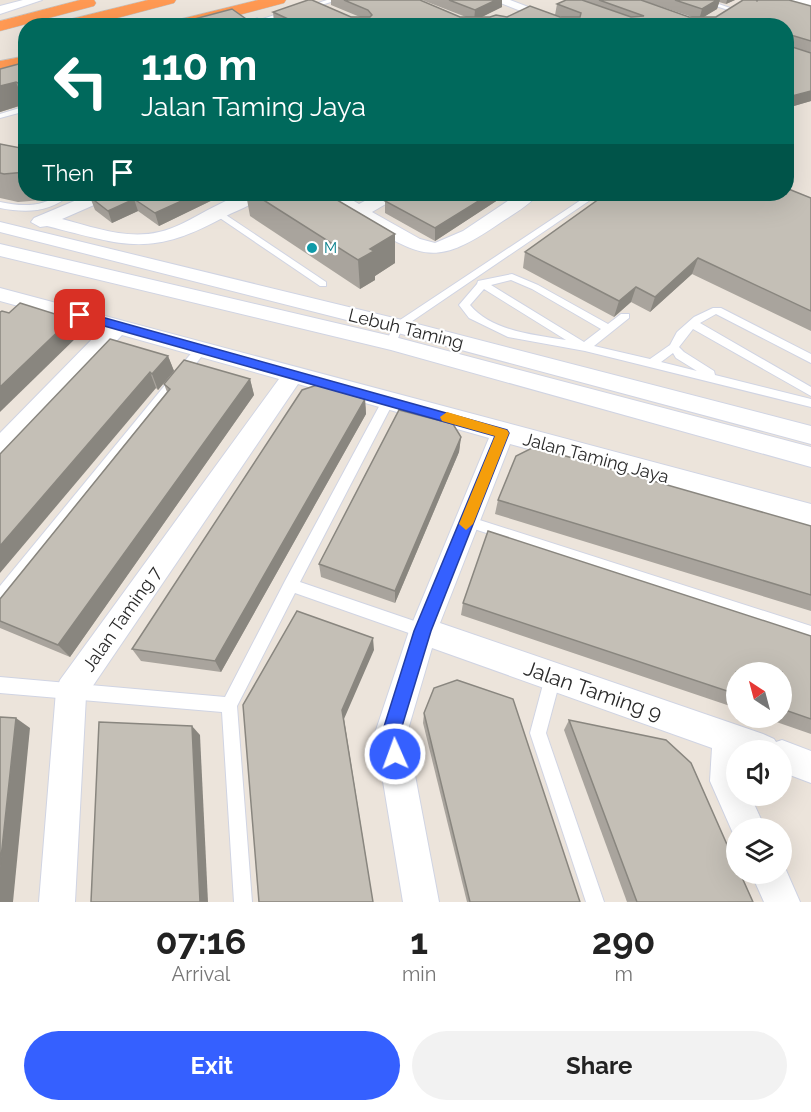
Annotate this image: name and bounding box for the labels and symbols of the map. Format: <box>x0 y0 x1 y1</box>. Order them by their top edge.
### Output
place label: M <box>324 239 337 257</box>
marker: M <box>305 241 319 255</box>
pin <box>54 289 105 340</box>
street label: Lebuh Taming <box>346 304 466 353</box>
street label: Jalan Taming Jaya <box>521 428 671 487</box>
street label: Jalan Taming 7 <box>78 562 166 675</box>
street label: Jalan Taming 9 <box>521 655 665 726</box>
north arrow <box>726 662 792 728</box>
position arrow <box>363 722 427 786</box>

